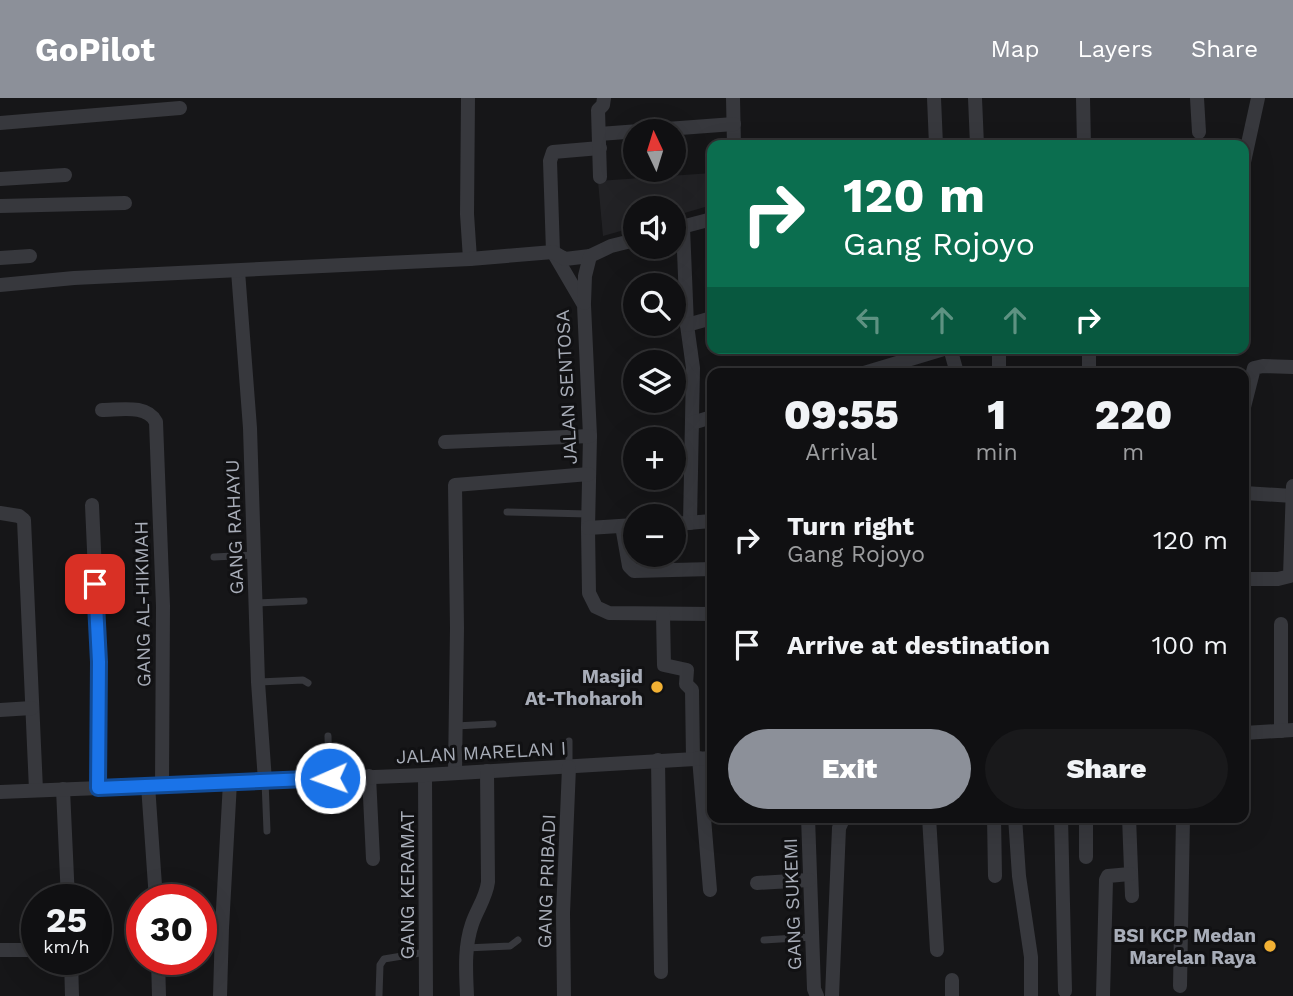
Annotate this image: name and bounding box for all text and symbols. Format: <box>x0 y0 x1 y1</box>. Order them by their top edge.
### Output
text: GoPilot <box>35 30 155 69</box>
text: Map <box>991 35 1039 63</box>
text: Layers <box>1077 35 1153 63</box>
text: Share <box>1191 35 1258 63</box>
north arrow <box>623 119 686 182</box>
map controls <box>623 119 686 567</box>
text: 120 m <box>843 166 985 224</box>
icon: right <box>728 168 819 259</box>
button: sound <box>623 196 686 259</box>
text: Gang Rojoyo <box>843 225 1035 263</box>
button: search <box>623 273 686 336</box>
icon: left <box>850 301 888 339</box>
icon: ahead <box>923 301 961 339</box>
icon: ahead <box>996 301 1034 339</box>
icon: right <box>1069 301 1107 339</box>
street label: JALAN SENTOSA <box>551 308 582 465</box>
button: layers <box>623 350 686 413</box>
text: 09:55 <box>784 390 899 439</box>
text: 1 <box>987 390 1006 439</box>
text: 220 <box>1094 390 1172 439</box>
button: + <box>623 427 686 490</box>
text: Arrival <box>805 439 877 466</box>
text: min <box>975 439 1018 466</box>
text: m <box>1122 439 1144 466</box>
street label: GANG RAHAYU <box>221 459 248 595</box>
button: − <box>623 504 686 567</box>
text: Turn right <box>787 511 914 541</box>
street label: GANG AL-HIKMAH <box>130 521 155 687</box>
icon: right <box>728 521 766 559</box>
text: 120 m <box>1153 525 1228 555</box>
text: Gang Rojoyo <box>787 541 925 568</box>
pin <box>65 554 125 614</box>
icon: arrive <box>76 565 114 603</box>
icon: arrive <box>728 626 766 664</box>
text: Arrive at destination <box>787 630 1050 660</box>
text: 100 m <box>1152 630 1228 660</box>
place label: Masjid At-Thoharoh <box>525 665 643 710</box>
marker: Masjid At-Thoharoh <box>649 679 665 695</box>
button: Exit <box>728 729 971 809</box>
button: Share <box>985 729 1228 809</box>
street label: JALAN MARELAN I <box>395 737 567 768</box>
position arrow <box>293 741 367 815</box>
street label: GANG KERAMAT <box>396 811 419 959</box>
street label: GANG PRIBADI <box>533 813 560 949</box>
street label: GANG SUKEMI <box>779 837 806 971</box>
speed limit sign: 30 <box>126 884 217 975</box>
text: 25 <box>46 899 87 941</box>
place label: BSI KCP Medan Marelan Raya <box>1113 924 1256 969</box>
text: km/h <box>43 936 90 957</box>
marker: BSI KCP Medan Marelan Raya <box>1262 938 1278 954</box>

